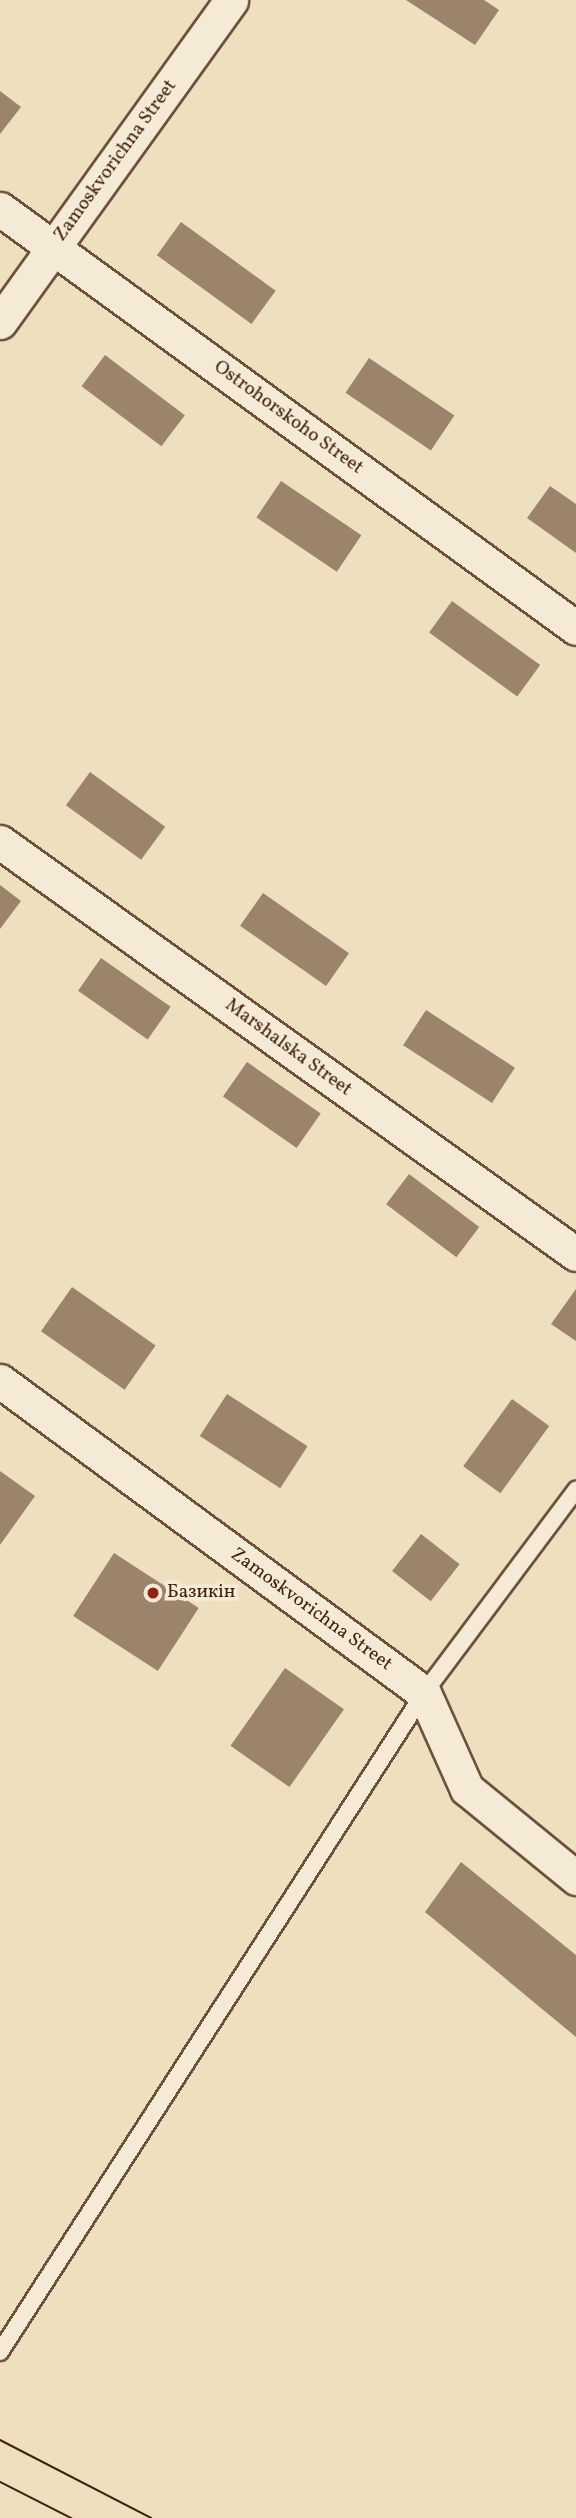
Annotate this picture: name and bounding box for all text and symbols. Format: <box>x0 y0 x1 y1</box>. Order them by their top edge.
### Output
street label: Zamoskvorichna Street <box>50 76 182 246</box>
street label: Ostrohorskoho Street <box>209 356 367 480</box>
street label: Marshalska Street <box>220 994 356 1102</box>
street label: Zamoskvorichna Street <box>226 1544 396 1676</box>
place label: Базикін <box>167 1582 235 1604</box>
marker: Базикін <box>145 1585 161 1601</box>

